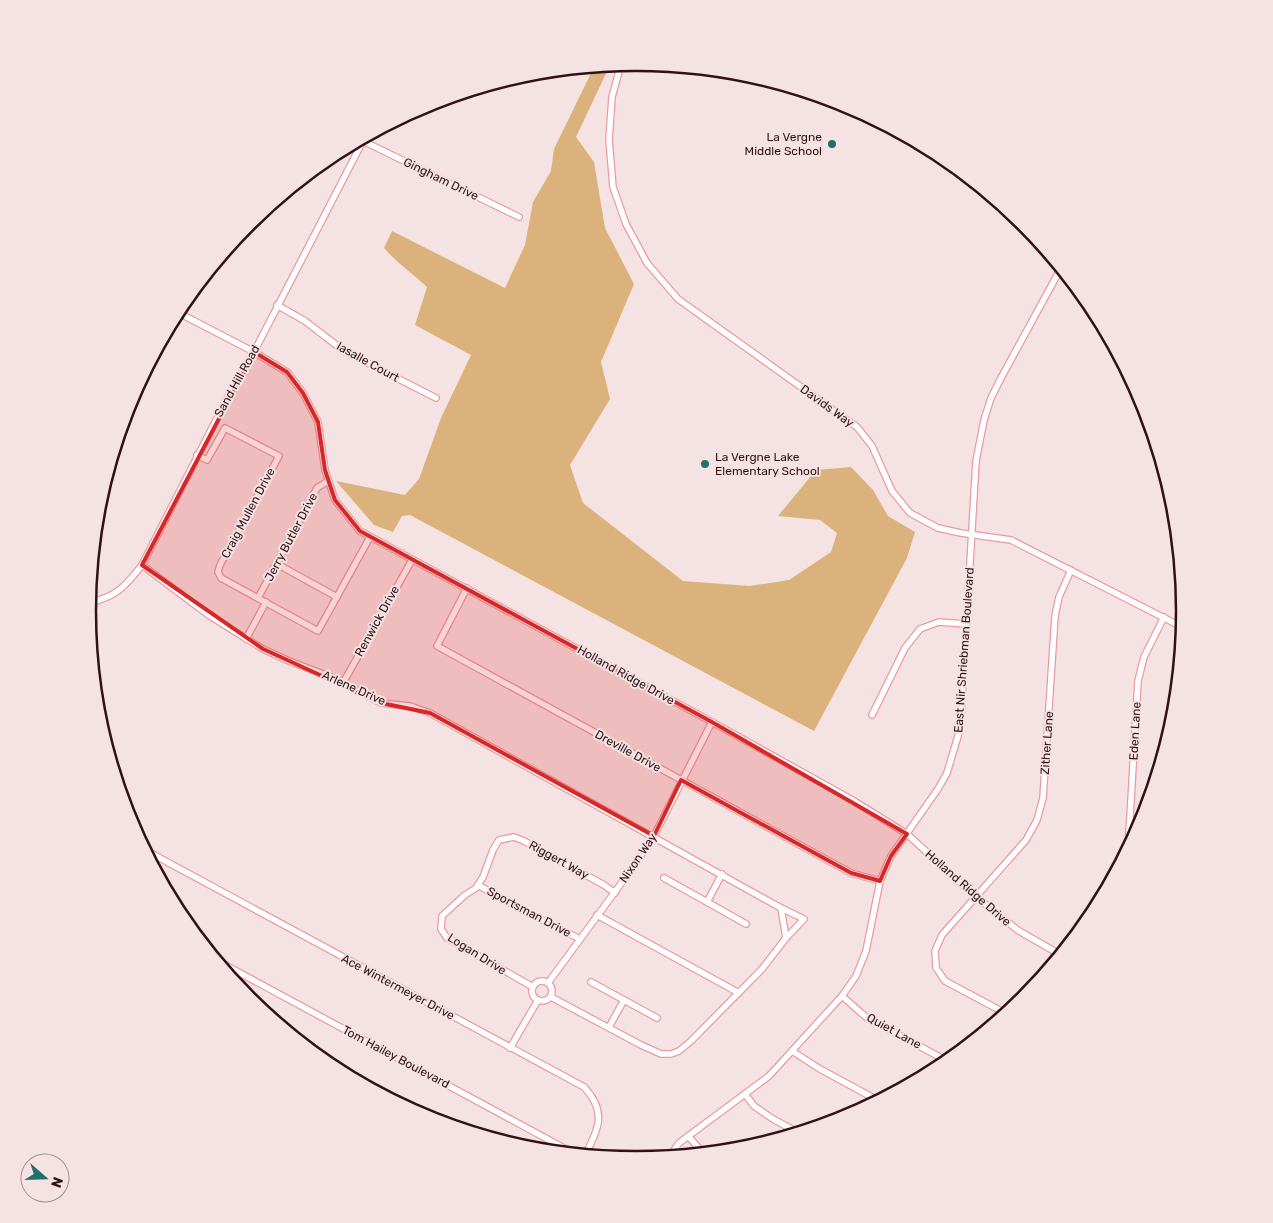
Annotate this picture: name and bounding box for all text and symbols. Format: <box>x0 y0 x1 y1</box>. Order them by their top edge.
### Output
place label: La Vergne Middle School <box>745 130 822 158</box>
marker: La Vergne Middle School <box>826 138 838 150</box>
street label: Gingham Drive <box>401 155 481 203</box>
street label: lasalle Court <box>334 339 402 385</box>
street label: Sand Hill Road <box>211 343 263 419</box>
street label: Davids Way <box>797 382 857 430</box>
place label: La Vergne Lake Elementary School <box>715 450 820 478</box>
marker: La Vergne Lake Elementary School <box>699 458 711 470</box>
street label: Craig Mullen Drive <box>218 465 278 561</box>
street label: Jerry Butler Drive <box>262 490 320 584</box>
street label: East Nir Shriebman Boulevard <box>951 567 977 733</box>
street label: Renwick Drive <box>352 583 402 659</box>
street label: Holland Ridge Drive <box>575 642 677 708</box>
street label: Arlene Drive <box>320 668 388 708</box>
street label: Eden Lane <box>1126 701 1144 761</box>
street label: Zither Lane <box>1038 711 1056 775</box>
street label: Dreville Drive <box>593 727 664 775</box>
street label: Nixon Way <box>616 830 660 886</box>
street label: Riggert Way <box>527 838 592 882</box>
street label: Holland Ridge Drive <box>922 847 1014 929</box>
street label: Sportsman Drive <box>485 884 574 940</box>
street label: Logan Drive <box>445 930 509 978</box>
street label: Ace Wintermeyer Drive <box>339 951 457 1023</box>
street label: Quiet Lane <box>864 1010 924 1052</box>
street label: Tom Hailey Boulevard <box>340 1023 452 1091</box>
north arrow <box>20 1153 70 1203</box>
text: N <box>47 1175 66 1190</box>

